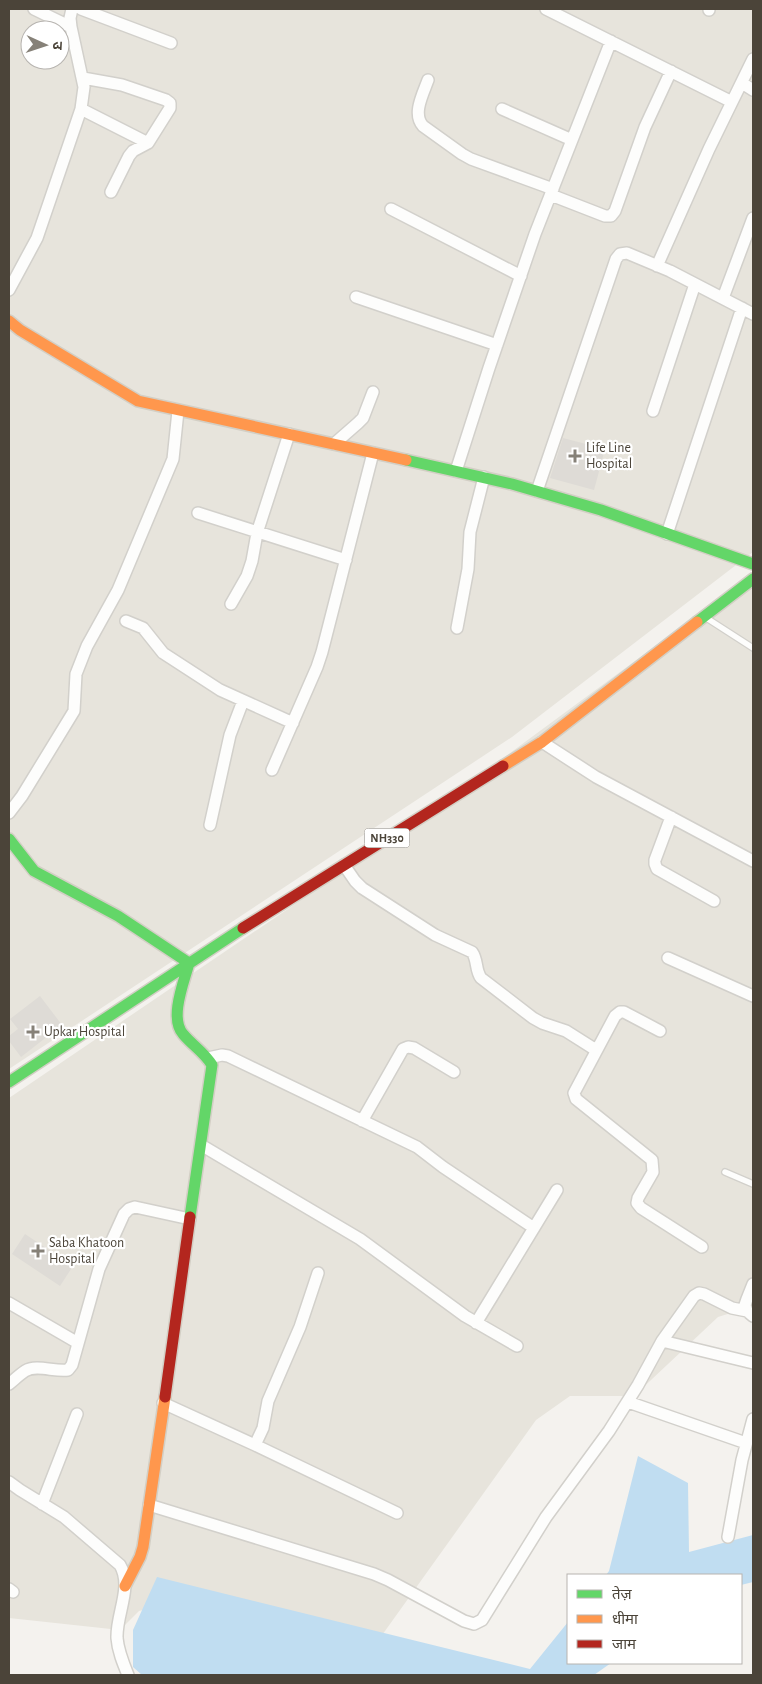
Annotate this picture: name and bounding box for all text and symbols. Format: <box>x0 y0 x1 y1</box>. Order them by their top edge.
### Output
north arrow <box>20 20 70 70</box>
text: उ <box>50 41 64 51</box>
place label: Life Line Hospital <box>586 441 632 471</box>
marker: Life Line Hospital <box>568 449 582 463</box>
road number: NH330 <box>364 828 410 848</box>
marker: Upkar Hospital <box>26 1025 40 1039</box>
place label: Upkar Hospital <box>44 1025 125 1039</box>
place label: Saba Khatoon Hospital <box>49 1236 124 1266</box>
marker: Saba Khatoon Hospital <box>31 1244 45 1258</box>
legend <box>567 1574 742 1664</box>
text: तेज़ <box>612 1585 633 1602</box>
text: धीमा <box>612 1611 639 1627</box>
text: जाम <box>612 1637 637 1652</box>

